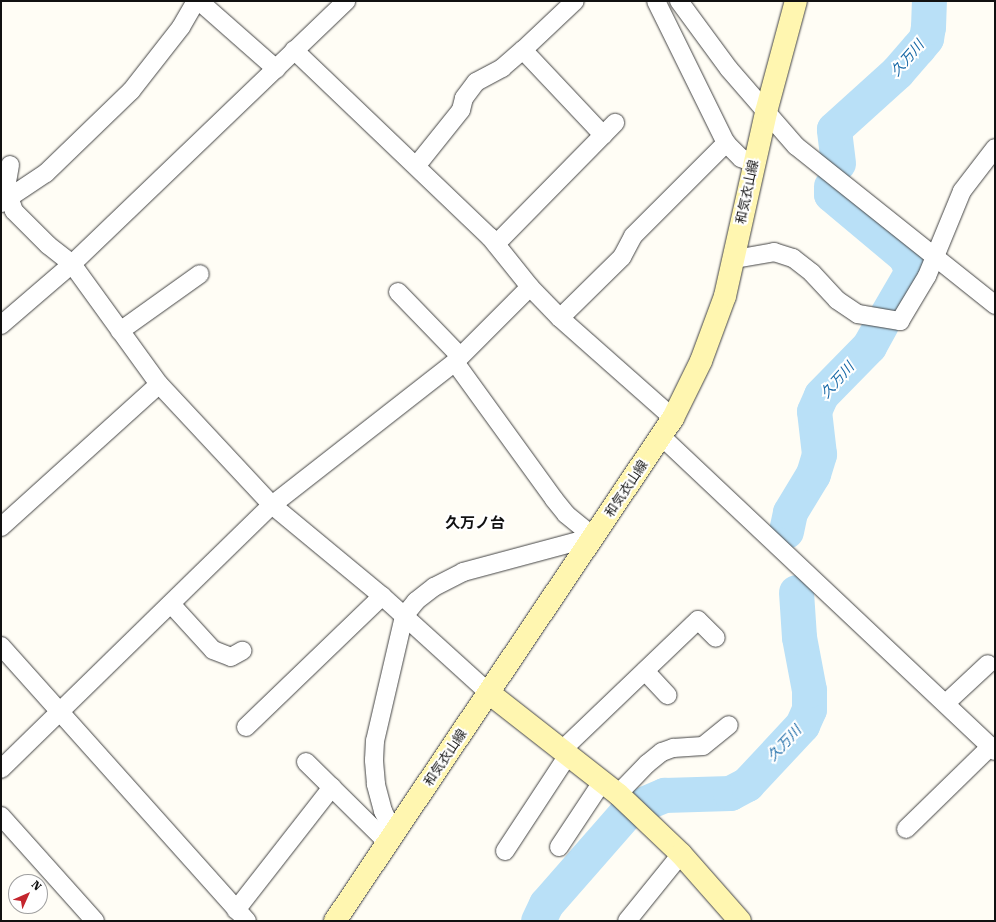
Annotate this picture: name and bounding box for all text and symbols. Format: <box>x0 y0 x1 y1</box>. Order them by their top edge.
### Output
water label: 久万川 <box>887 37 927 79</box>
street label: 和気衣山線 <box>734 159 762 225</box>
water label: 久万川 <box>817 359 857 401</box>
street label: 和気衣山線 <box>602 458 652 520</box>
district label: 久万ノ台 <box>445 515 505 533</box>
water label: 久万川 <box>764 722 804 764</box>
street label: 和気衣山線 <box>421 727 471 789</box>
north arrow <box>8 874 48 914</box>
text: N <box>29 878 44 893</box>

